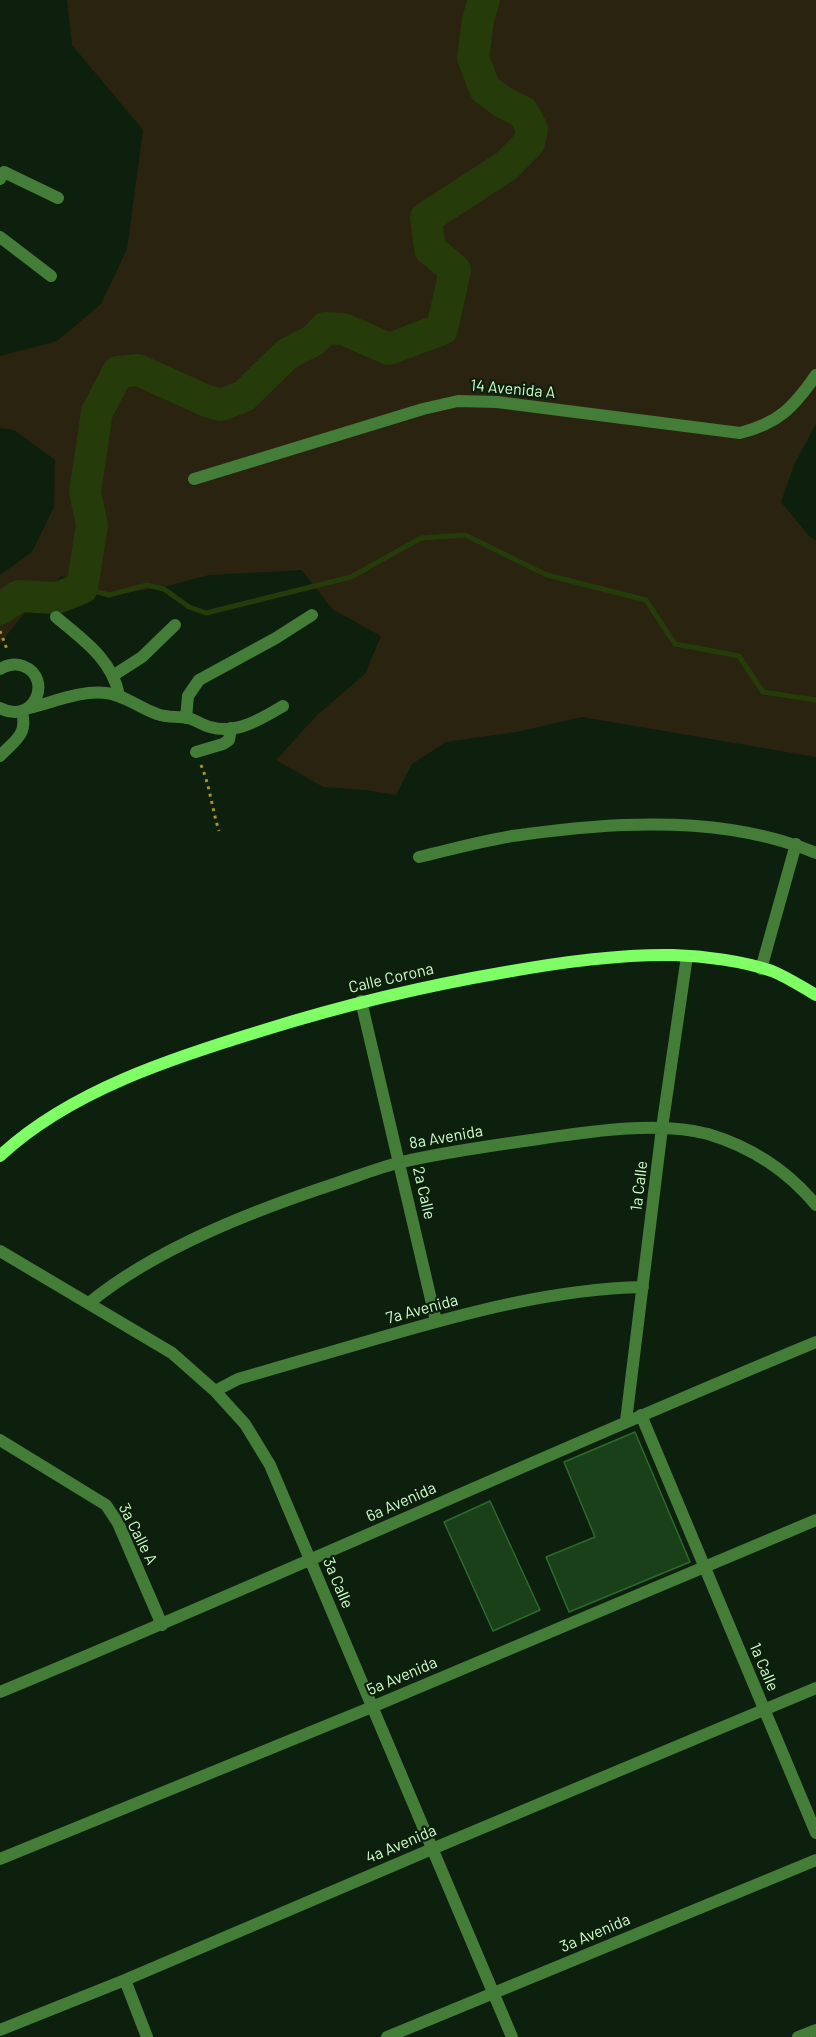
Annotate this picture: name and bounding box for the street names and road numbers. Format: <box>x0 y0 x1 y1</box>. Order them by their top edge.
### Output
street label: 14 Avenida A <box>470 376 556 402</box>
street label: Calle Corona <box>347 959 435 997</box>
street label: 8a Avenida <box>408 1121 484 1153</box>
street label: 1a Calle <box>626 1160 652 1212</box>
street label: 2a Calle <box>409 1165 439 1221</box>
street label: 7a Avenida <box>384 1290 460 1328</box>
street label: 6a Avenida <box>363 1478 439 1526</box>
street label: 3a Calle A <box>114 1500 162 1568</box>
street label: 3a Calle <box>319 1555 357 1611</box>
street label: 1a Calle <box>745 1640 783 1694</box>
street label: 5a Avenida <box>364 1653 440 1699</box>
street label: 4a Avenida <box>363 1821 439 1867</box>
street label: 3a Avenida <box>557 1910 633 1956</box>

